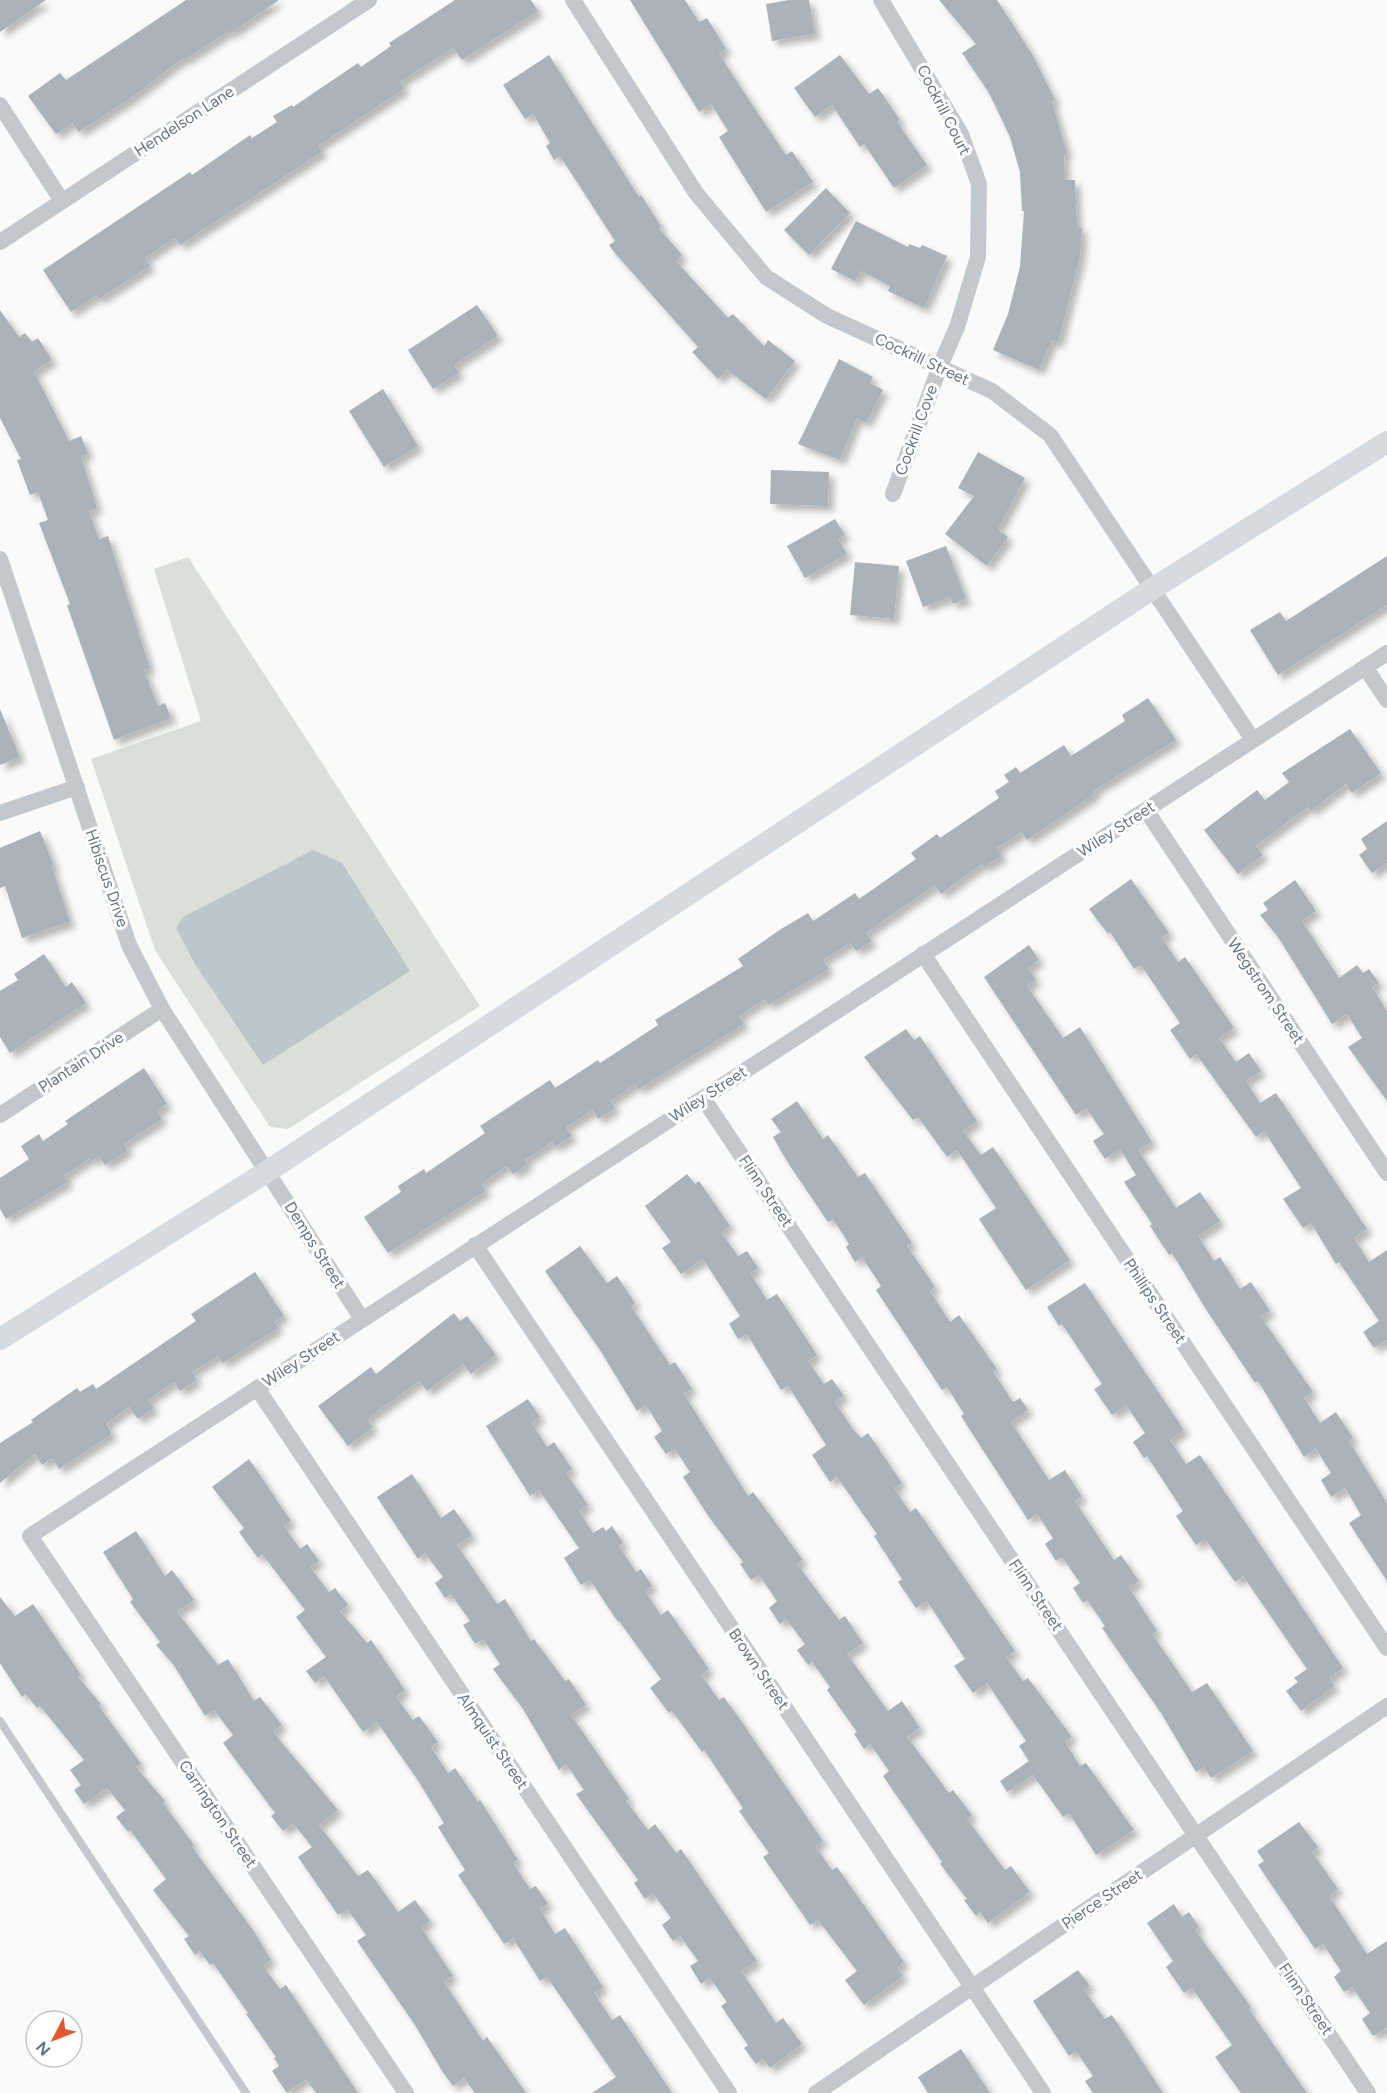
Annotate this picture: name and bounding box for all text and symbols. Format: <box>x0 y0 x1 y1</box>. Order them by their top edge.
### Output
street label: Cockrill Court <box>913 62 975 158</box>
street label: Hendelson Lane <box>131 82 238 160</box>
street label: Cockrill Street <box>872 329 972 389</box>
street label: Cockrill Cove <box>891 382 941 478</box>
street label: Wiley Street <box>1074 797 1158 861</box>
street label: Hibiscus Drive <box>81 827 133 930</box>
street label: Wegstrom Street <box>1224 935 1308 1047</box>
street label: Plantain Drive <box>35 1027 127 1097</box>
street label: Wiley Street <box>666 1062 750 1126</box>
street label: Flinn Street <box>735 1151 797 1231</box>
street label: Demps Street <box>281 1198 349 1292</box>
street label: Phillips Street <box>1120 1255 1190 1347</box>
street label: Wiley Street <box>259 1327 343 1391</box>
street label: Flinn Street <box>1005 1555 1067 1635</box>
street label: Brown Street <box>725 1625 793 1713</box>
street label: Almquist Street <box>454 1689 532 1793</box>
street label: Carrington Street <box>175 1757 261 1871</box>
street label: Pierce Street <box>1058 1865 1146 1933</box>
street label: Flinn Street <box>1275 1959 1337 2039</box>
north arrow <box>24 2009 84 2069</box>
text: N <box>32 2038 54 2060</box>

